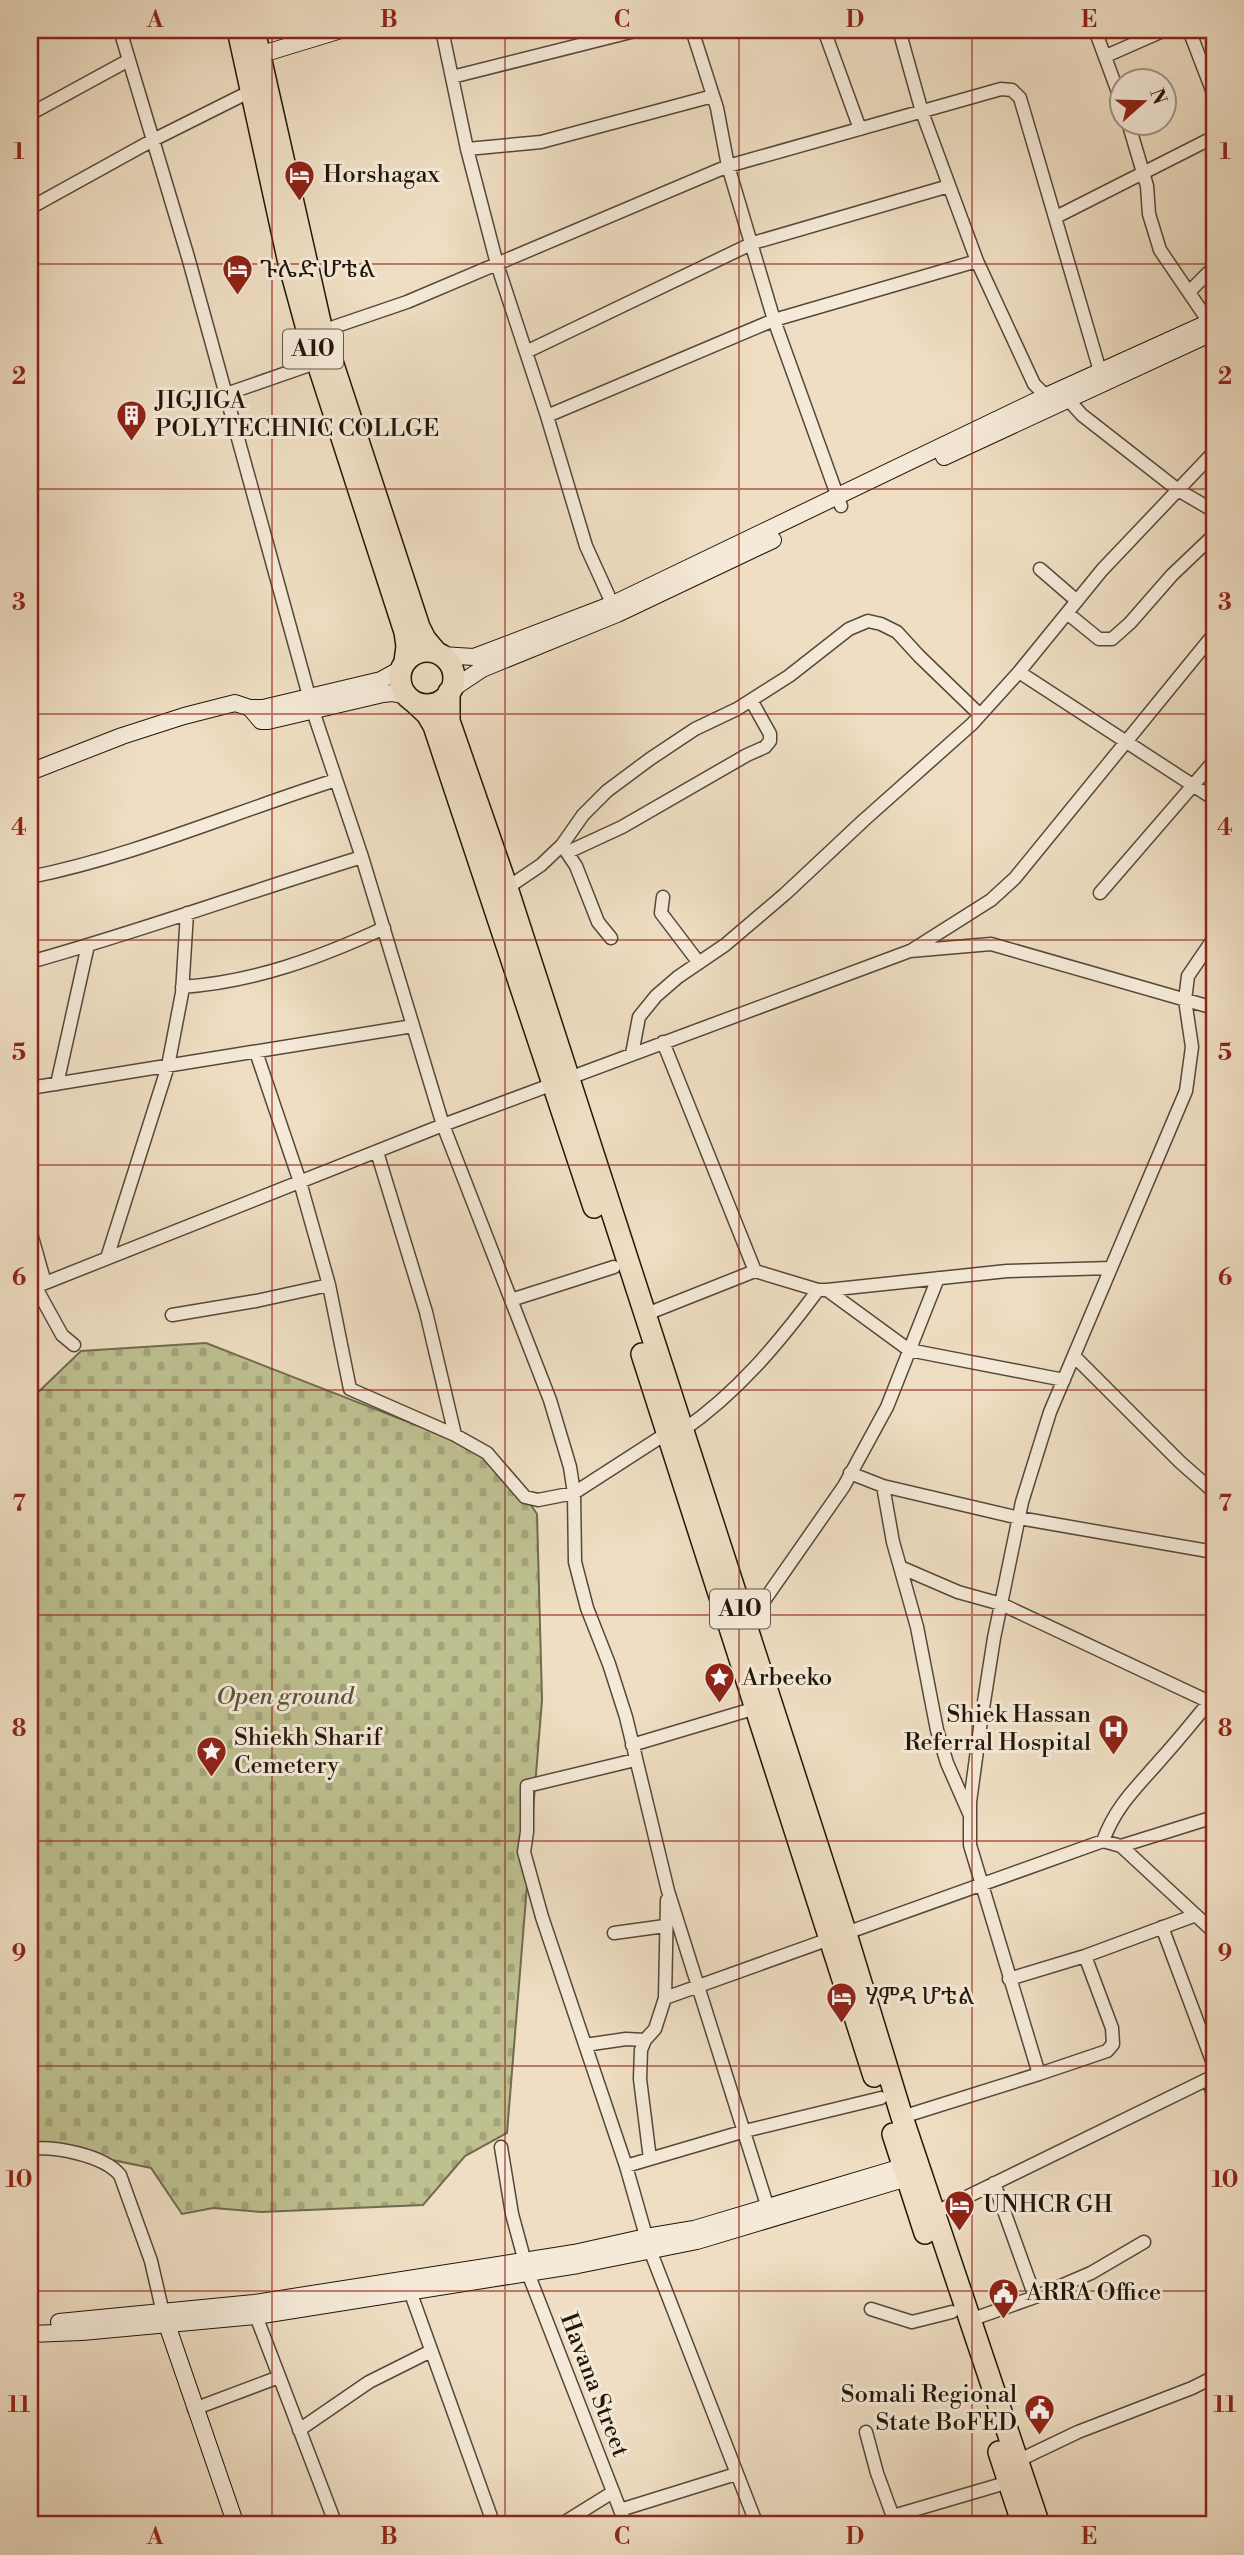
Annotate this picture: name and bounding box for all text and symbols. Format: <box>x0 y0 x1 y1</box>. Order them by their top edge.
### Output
text: A <box>146 6 164 34</box>
text: B <box>380 6 398 34</box>
text: C <box>614 6 630 34</box>
text: D <box>846 6 864 34</box>
text: E <box>1081 6 1097 34</box>
north arrow <box>1108 66 1178 136</box>
text: N <box>1144 85 1172 108</box>
text: 1 <box>13 138 25 166</box>
text: 1 <box>1219 138 1231 166</box>
hotel icon: Horshagax <box>283 158 317 202</box>
place label: Horshagax <box>323 160 441 190</box>
hotel icon: ጉሌድ ሆቴል <box>220 253 254 297</box>
place label: ጉሌድ ሆቴል <box>260 255 375 285</box>
road number: A10 <box>283 330 343 368</box>
text: 2 <box>12 363 26 391</box>
text: 2 <box>1218 363 1232 391</box>
place label: JIGJIGA POLYTECHNIC COLLGE <box>154 386 439 444</box>
building icon: JIGJIGA POLYTECHNIC COLLGE <box>115 398 149 442</box>
text: 3 <box>12 589 26 617</box>
text: 3 <box>1218 589 1232 617</box>
text: 4 <box>11 814 27 842</box>
text: 4 <box>1217 814 1233 842</box>
text: 5 <box>12 1039 26 1067</box>
text: 5 <box>1218 1039 1232 1067</box>
text: 6 <box>12 1264 26 1292</box>
text: 6 <box>1218 1264 1232 1292</box>
text: 7 <box>12 1490 26 1518</box>
text: 7 <box>1218 1490 1232 1518</box>
road number: A10 <box>710 1590 770 1628</box>
place icon: Arbeeko <box>702 1661 736 1705</box>
place label: Arbeeko <box>741 1663 832 1693</box>
park label: Open ground <box>216 1682 355 1712</box>
place label: Shiek Hassan Referral Hospital <box>904 1700 1091 1758</box>
hospital icon: Shiek Hassan Referral Hospital <box>1097 1712 1131 1756</box>
text: 8 <box>12 1715 26 1743</box>
text: 8 <box>1218 1715 1232 1743</box>
place label: Shiekh Sharif Cemetery <box>234 1723 383 1781</box>
place icon: Shiekh Sharif Cemetery <box>194 1735 228 1779</box>
text: 9 <box>12 1940 26 1968</box>
text: 9 <box>1218 1940 1232 1968</box>
hotel icon: ሃምዳ ሆቴል <box>825 1980 859 2024</box>
place label: ሃምዳ ሆቴል <box>865 1982 975 2012</box>
text: 10 <box>5 2166 33 2194</box>
text: 10 <box>1211 2166 1239 2194</box>
hotel icon: UNHCR GH <box>943 2188 977 2232</box>
place label: UNHCR GH <box>983 2190 1113 2220</box>
public building icon: ARRA Office <box>986 2276 1020 2320</box>
place label: ARRA Office <box>1025 2278 1161 2308</box>
street label: Havana Street <box>553 2309 635 2462</box>
place label: Somali Regional State BoFED <box>841 2380 1017 2438</box>
text: 11 <box>8 2391 30 2419</box>
text: 11 <box>1214 2391 1236 2419</box>
public building icon: Somali Regional State BoFED <box>1023 2392 1057 2436</box>
text: A <box>146 2523 164 2551</box>
text: B <box>380 2523 398 2551</box>
text: C <box>614 2523 630 2551</box>
text: D <box>846 2523 864 2551</box>
text: E <box>1081 2523 1097 2551</box>

